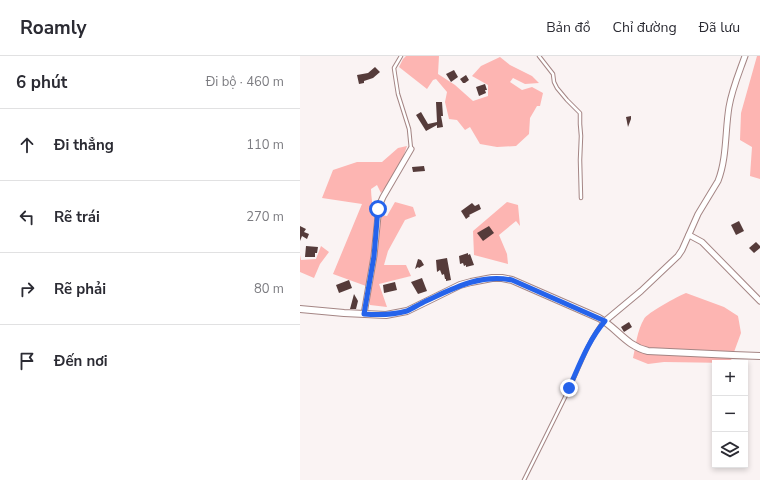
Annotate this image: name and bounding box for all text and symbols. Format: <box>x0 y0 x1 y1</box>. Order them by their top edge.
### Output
text: Roamly <box>20 15 87 41</box>
text: Bản đồ <box>546 18 591 37</box>
text: Chỉ đường <box>613 18 677 37</box>
text: Đã lưu <box>699 18 740 37</box>
text: 6 phút <box>16 71 67 94</box>
text: Đi bộ · 460 m <box>206 73 284 91</box>
icon: ahead <box>16 134 38 156</box>
text: Đi thẳng <box>54 135 114 155</box>
text: 110 m <box>246 136 284 154</box>
route start <box>369 200 387 218</box>
icon: left <box>16 206 38 228</box>
text: Rẽ trái <box>54 207 100 227</box>
text: 270 m <box>246 208 284 226</box>
icon: right <box>16 278 38 300</box>
text: Rẽ phải <box>54 279 106 299</box>
text: 80 m <box>254 280 284 298</box>
icon: arrive <box>16 350 38 372</box>
text: Đến nơi <box>54 351 108 371</box>
map controls <box>712 360 748 468</box>
button: + <box>712 360 748 396</box>
route end <box>560 379 578 397</box>
button: − <box>712 396 748 432</box>
button: layers <box>712 432 748 468</box>

